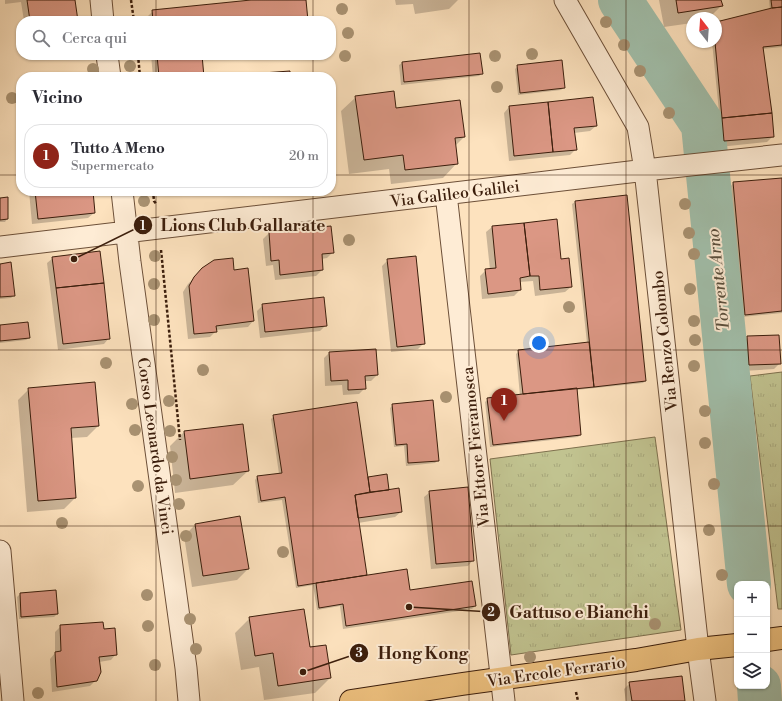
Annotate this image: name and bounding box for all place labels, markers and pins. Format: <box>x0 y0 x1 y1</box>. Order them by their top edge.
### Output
callout: Lions Club Gallarate <box>133 211 334 240</box>
pin: 1 <box>491 388 517 421</box>
callout: Gattuso e Bianchi <box>481 597 657 626</box>
callout: Hong Kong <box>349 638 476 667</box>

